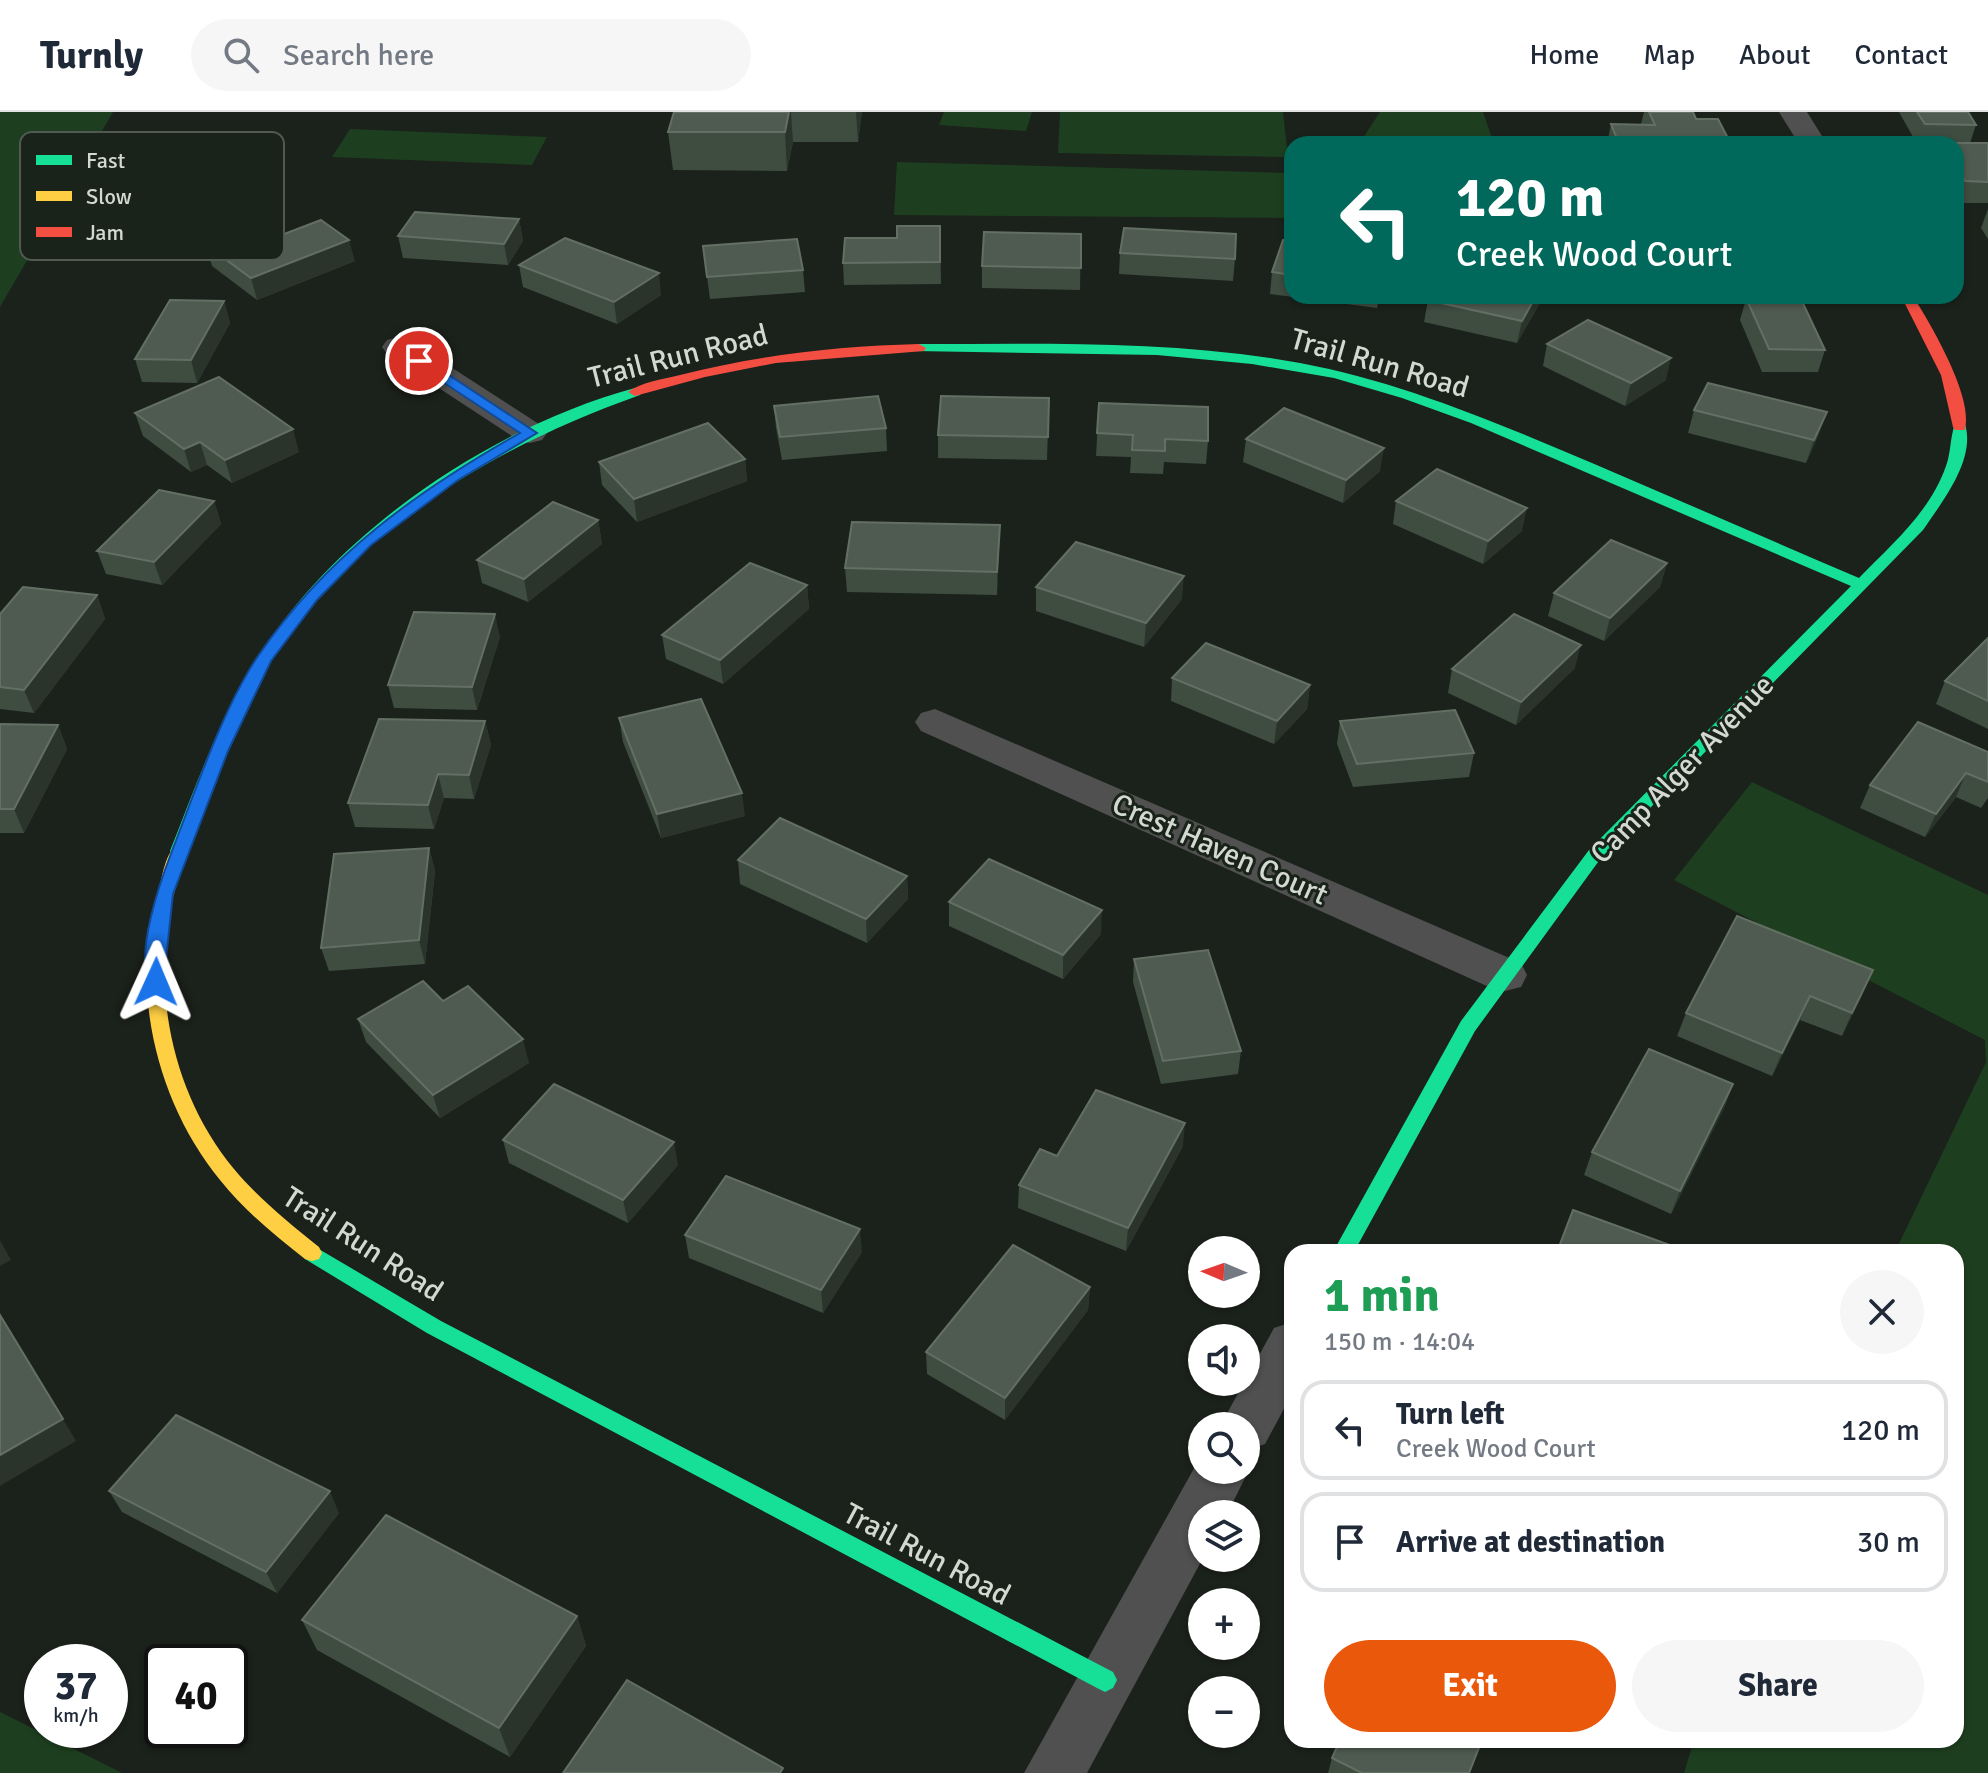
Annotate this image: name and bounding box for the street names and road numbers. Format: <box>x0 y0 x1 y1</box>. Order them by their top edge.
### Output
street label: Trail Run Road <box>584 316 772 397</box>
street label: Trail Run Road <box>1286 320 1473 407</box>
street label: Camp Alger Avenue <box>1583 667 1782 872</box>
street label: Crest Haven Court <box>1106 785 1333 914</box>
street label: Trail Run Road <box>276 1179 450 1310</box>
street label: Trail Run Road <box>837 1495 1017 1614</box>

